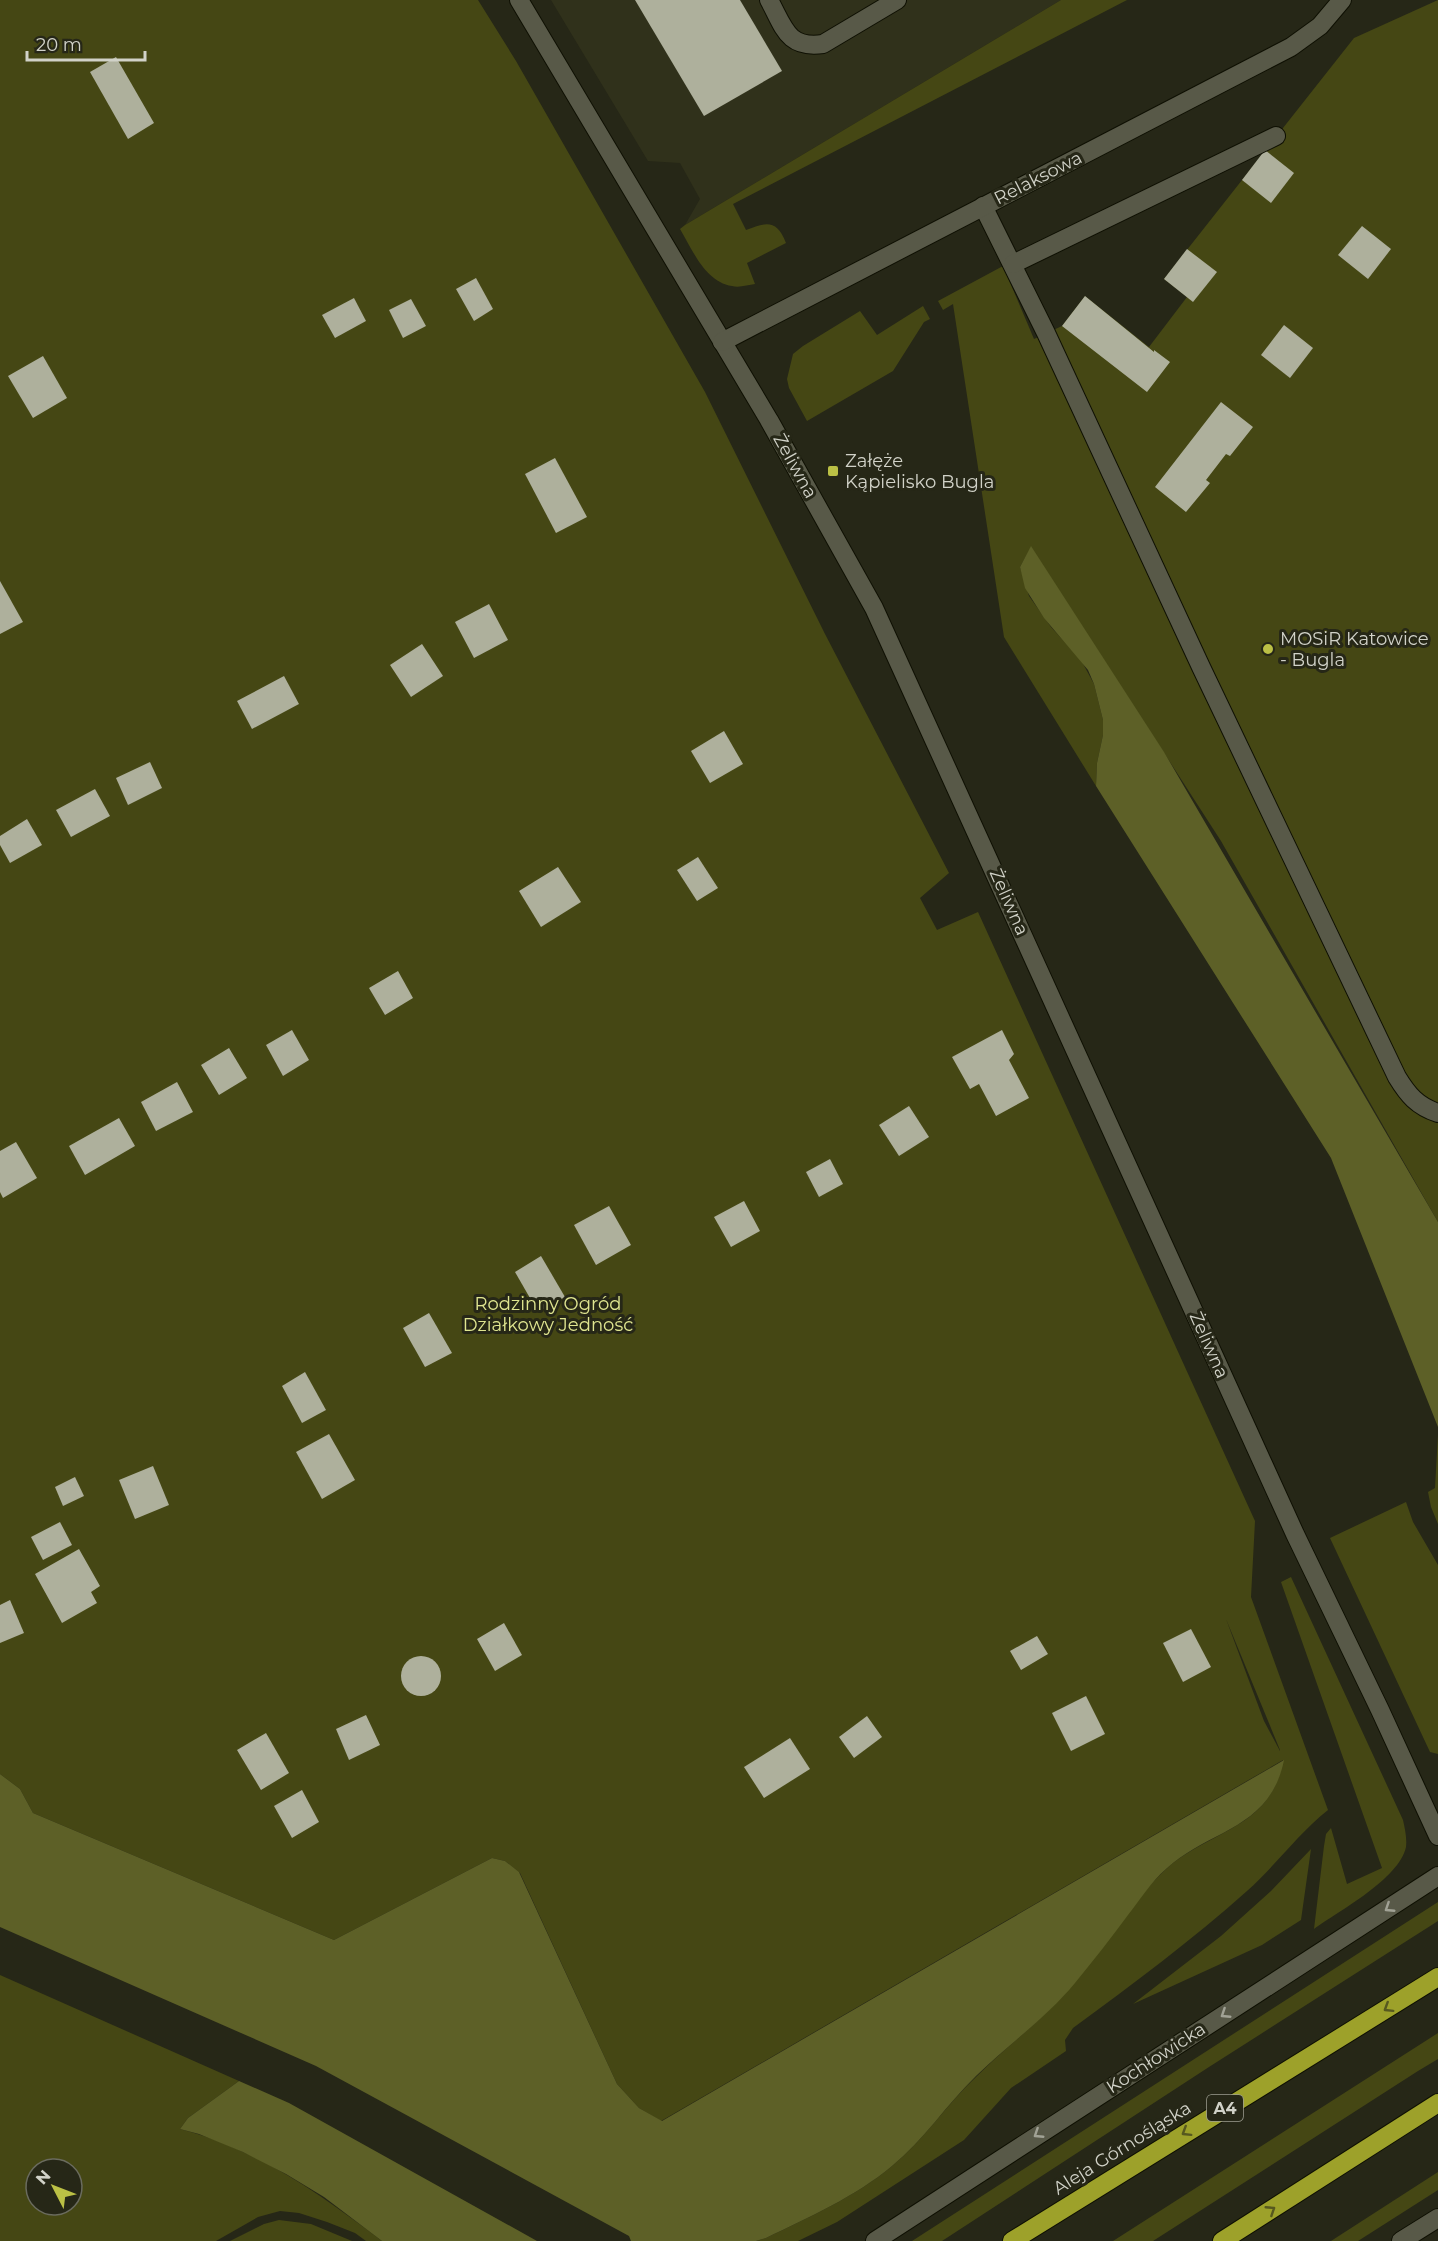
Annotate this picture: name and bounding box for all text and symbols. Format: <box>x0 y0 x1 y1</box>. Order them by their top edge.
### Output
scale bar <box>27 24 146 62</box>
text: 20 m <box>36 34 82 56</box>
street label: Relaksowa <box>990 146 1086 210</box>
street label: Żeliwna <box>768 430 822 502</box>
place label: Załęże Kąpielisko Bugla <box>845 450 994 493</box>
marker: Załęże Kąpielisko Bugla <box>826 464 840 478</box>
place label: MOSiR Katowice - Bugla <box>1280 628 1429 671</box>
marker: MOSiR Katowice - Bugla <box>1261 642 1275 656</box>
street label: Żeliwna <box>985 865 1033 939</box>
park label: Rodzinny Ogród Działkowy Jedność <box>463 1293 633 1336</box>
street label: Żeliwna <box>1185 1308 1233 1382</box>
one-way arrow <box>1385 1901 1396 1912</box>
one-way arrow <box>1384 2000 1394 2012</box>
one-way arrow <box>1221 2006 1231 2018</box>
street label: Kochłowicka <box>1102 2018 1210 2098</box>
road number: A4 <box>1207 2095 1243 2121</box>
street label: Aleja Górnośląska <box>1049 2097 1195 2199</box>
one-way arrow <box>1182 2124 1192 2136</box>
one-way arrow <box>1034 2127 1045 2138</box>
north arrow <box>24 2157 84 2217</box>
text: N <box>32 2166 55 2188</box>
one-way arrow <box>1265 2206 1276 2217</box>

